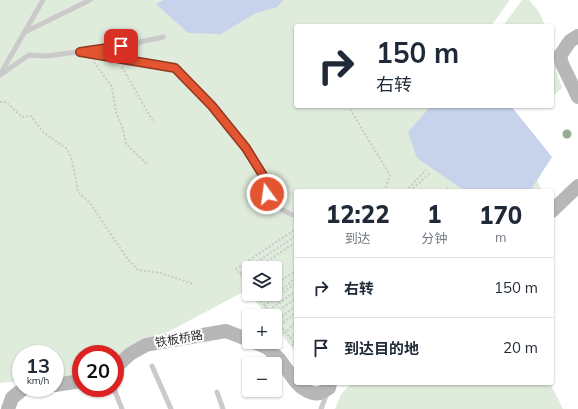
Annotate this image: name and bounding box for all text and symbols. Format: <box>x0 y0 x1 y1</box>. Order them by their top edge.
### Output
pin <box>104 29 138 63</box>
icon: arrive <box>110 35 132 57</box>
text: 150 m <box>376 35 459 70</box>
icon: right <box>310 40 362 92</box>
text: 右转 <box>376 73 412 96</box>
position arrow <box>246 173 288 215</box>
text: 12:22 <box>326 199 390 229</box>
text: 1 <box>427 199 442 229</box>
text: 170 <box>479 200 522 230</box>
text: m <box>495 229 506 245</box>
text: 到达 <box>345 230 371 246</box>
text: 分钟 <box>421 230 447 246</box>
map controls <box>242 261 282 397</box>
button: layers <box>242 261 282 301</box>
icon: right <box>310 277 332 299</box>
text: 150 m <box>494 278 538 297</box>
text: 右转 <box>344 279 374 298</box>
button: + <box>242 309 282 349</box>
street label: 铁板桥路 <box>154 327 204 350</box>
icon: arrive <box>310 337 332 359</box>
text: 20 m <box>503 338 538 357</box>
text: 到达目的地 <box>344 339 419 358</box>
speed limit sign: 20 <box>72 345 124 397</box>
text: 13 <box>26 353 50 378</box>
button: − <box>242 357 282 397</box>
text: km/h <box>27 374 49 387</box>

